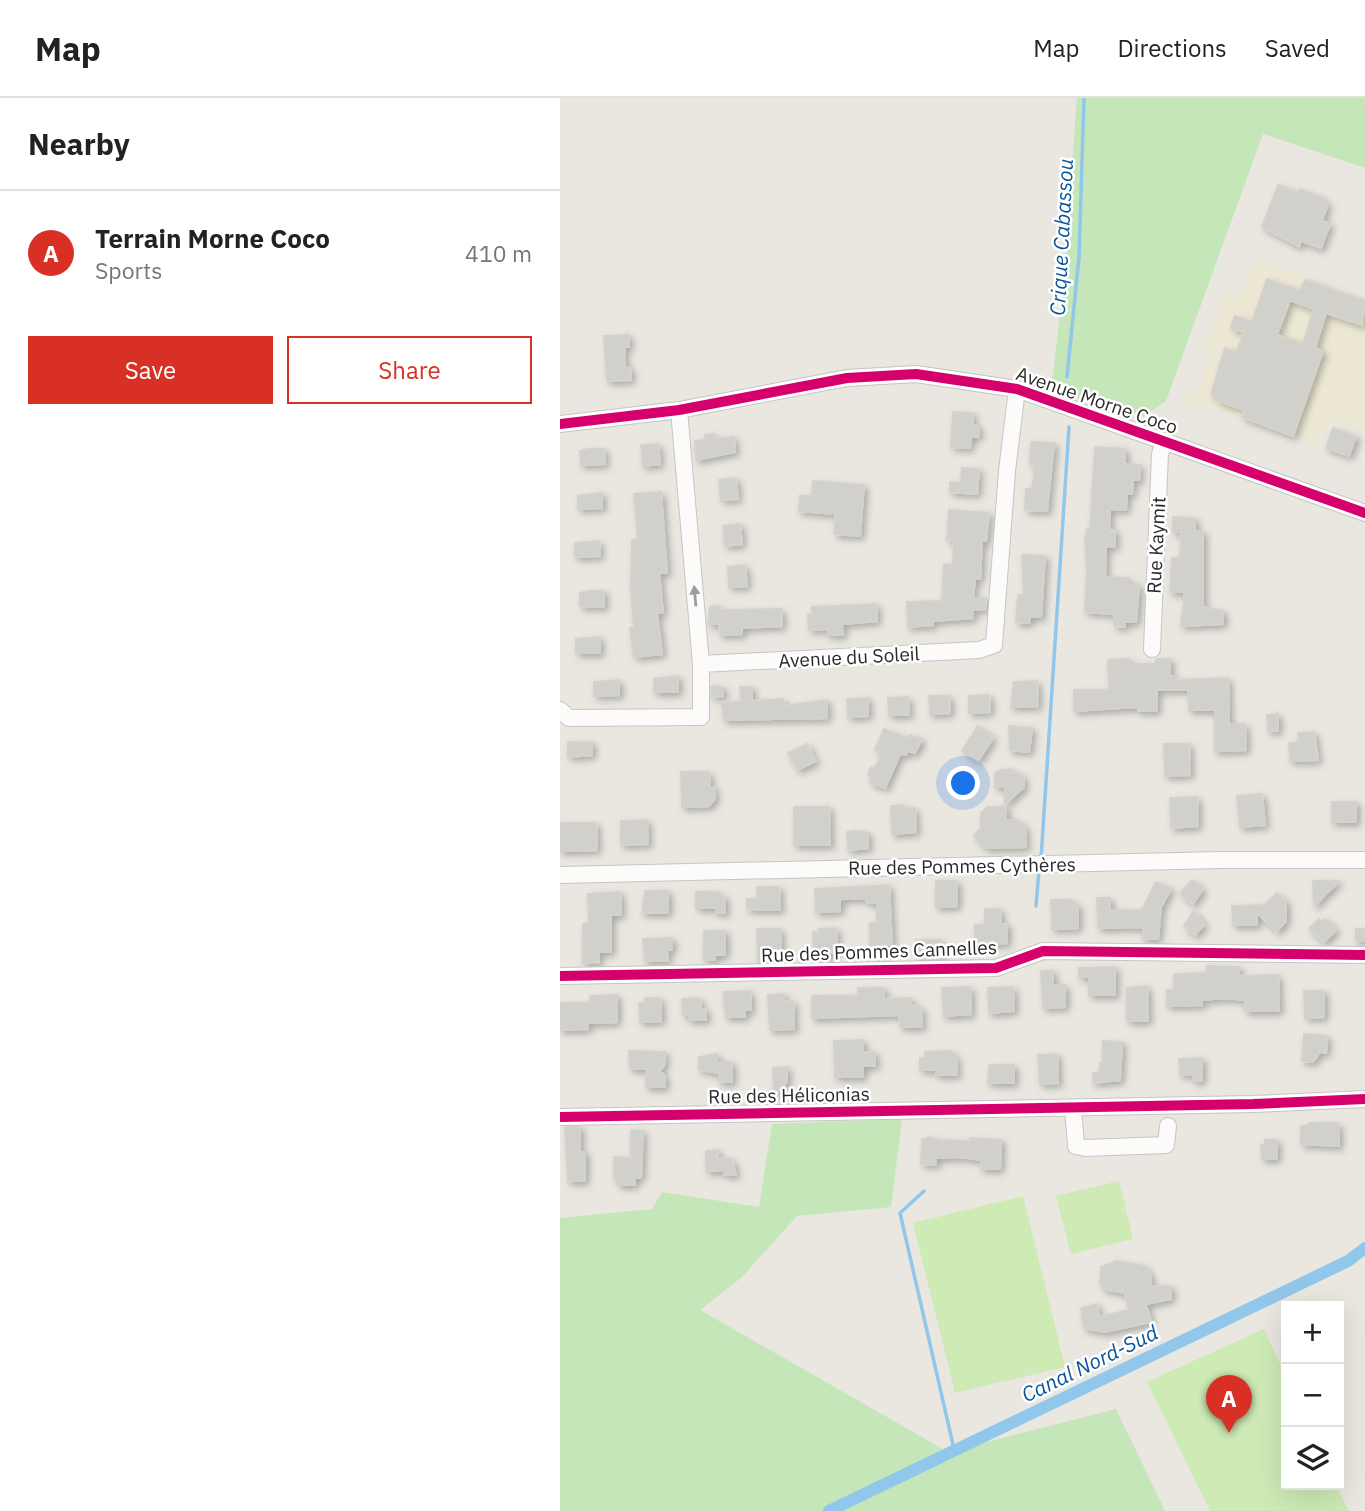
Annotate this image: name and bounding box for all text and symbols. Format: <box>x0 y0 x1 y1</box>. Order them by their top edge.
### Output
text: Map <box>35 27 101 70</box>
text: Map <box>1033 32 1079 64</box>
text: Directions <box>1117 32 1227 64</box>
text: Saved <box>1265 32 1330 64</box>
text: Nearby <box>28 124 130 163</box>
water label: Crique Cabassou <box>1043 158 1079 316</box>
text: Terrain Morne Coco <box>95 221 330 255</box>
text: A <box>43 238 59 268</box>
text: 410 m <box>465 238 532 268</box>
text: Sports <box>95 255 162 285</box>
button: Save <box>28 336 273 404</box>
button: Share <box>287 336 532 404</box>
street label: Avenue Morne Coco <box>1013 361 1181 439</box>
street label: Rue Kaymit <box>1141 496 1171 594</box>
one-way arrow <box>689 585 700 607</box>
street label: Avenue du Soleil <box>778 641 920 673</box>
your location <box>946 766 980 800</box>
street label: Rue des Pommes Cythères <box>848 852 1076 880</box>
street label: Rue des Pommes Cannelles <box>761 935 997 967</box>
street label: Rue des Héliconias <box>708 1082 870 1108</box>
map controls <box>1281 1301 1344 1490</box>
button: + <box>1281 1301 1344 1364</box>
water label: Canal Nord-Sud <box>1017 1318 1163 1408</box>
button: − <box>1281 1364 1344 1427</box>
pin: A <box>1206 1375 1252 1433</box>
button: layers <box>1281 1427 1344 1490</box>

